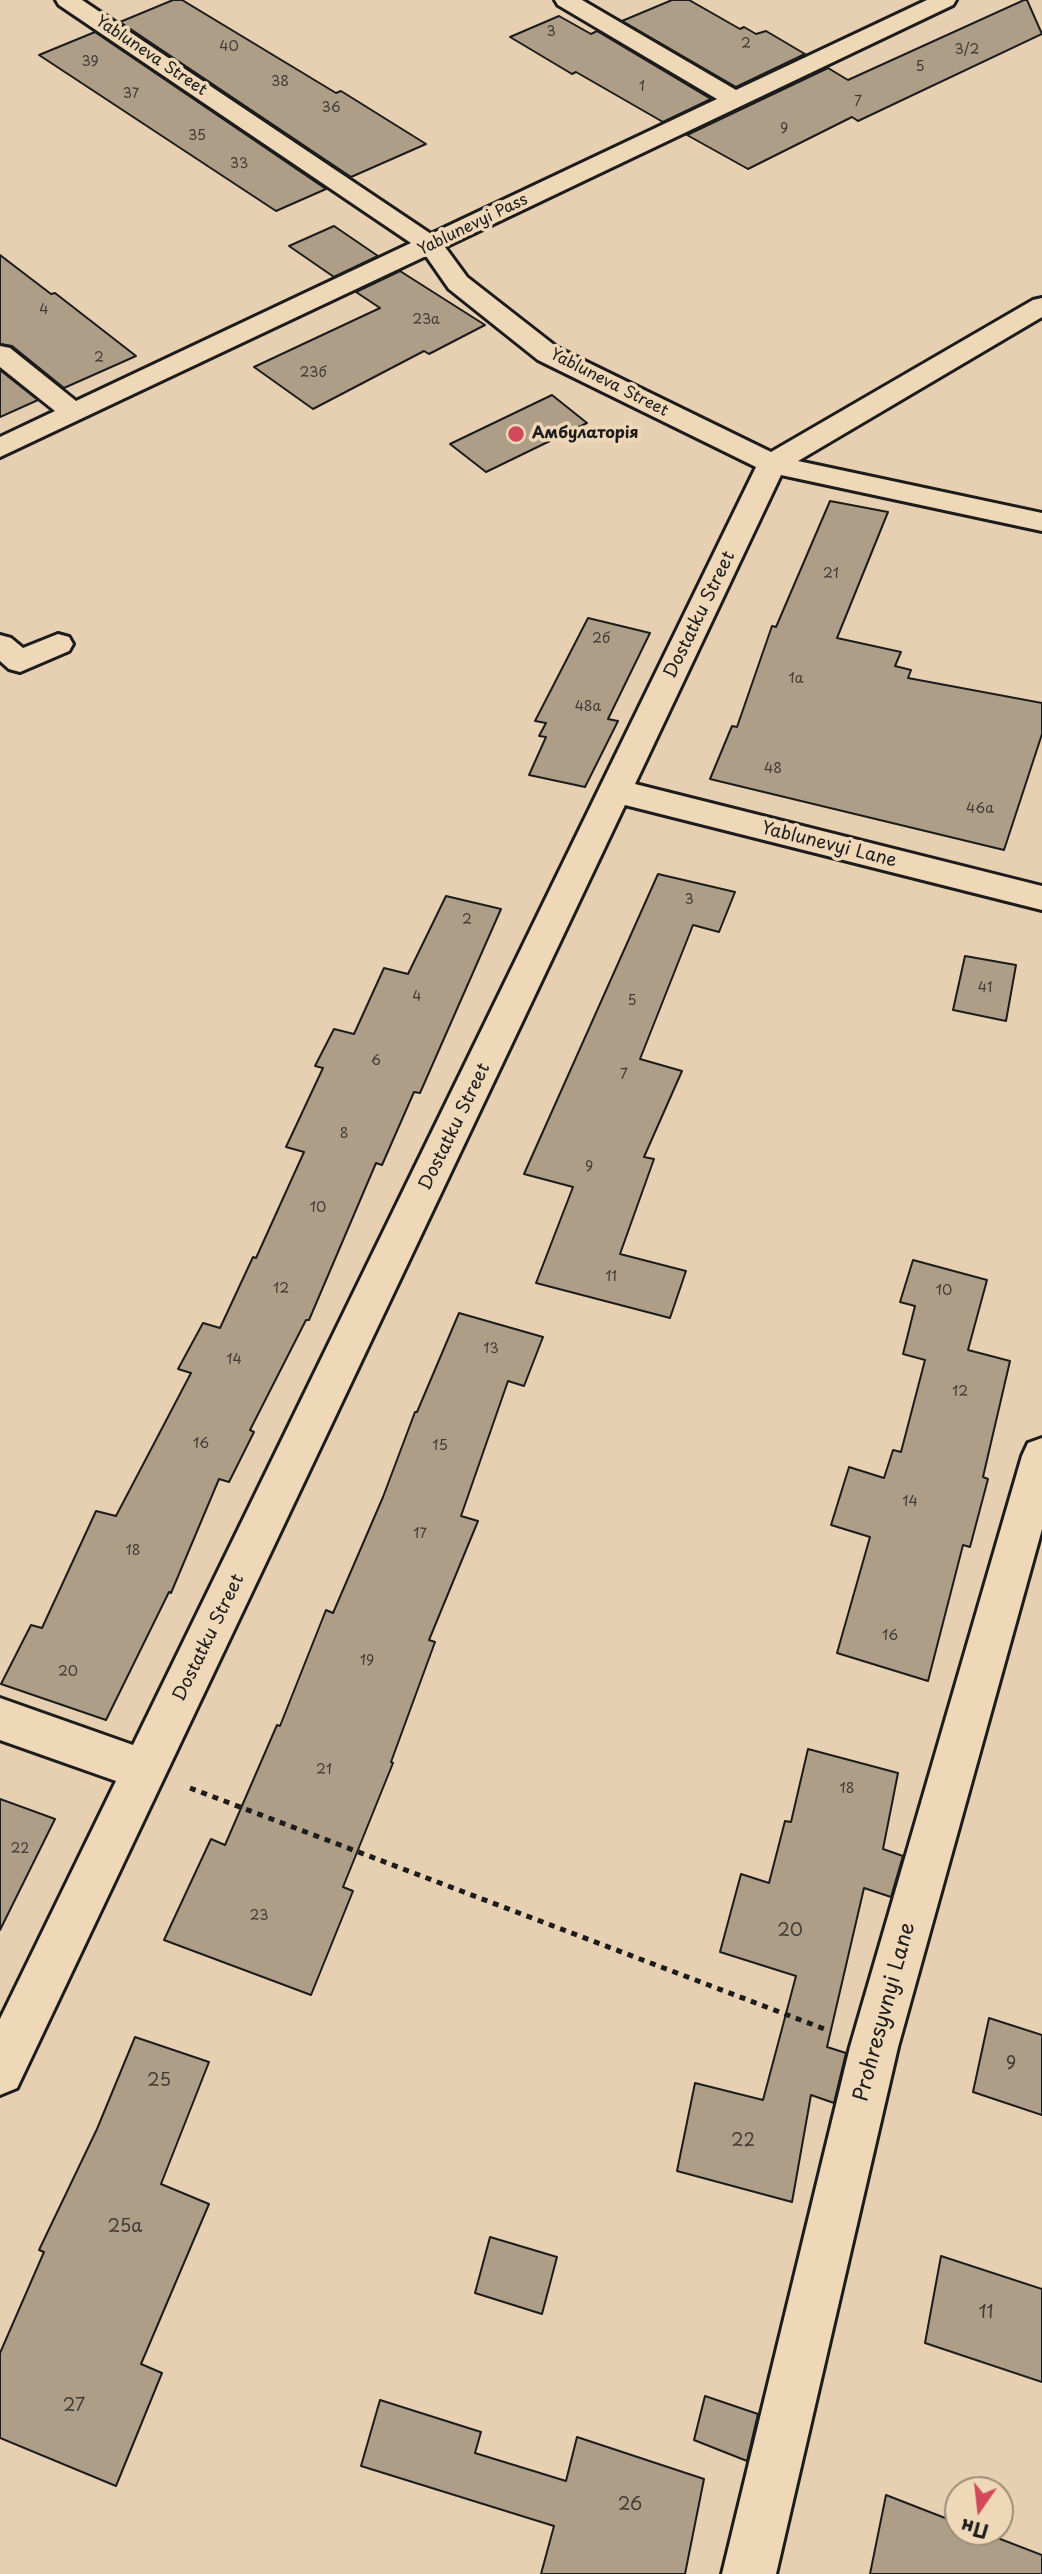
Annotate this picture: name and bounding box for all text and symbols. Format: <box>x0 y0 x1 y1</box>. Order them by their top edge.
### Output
street label: Yabluneva Street <box>92 12 210 100</box>
house number: 3 <box>546 24 556 40</box>
house number: 2 <box>741 36 751 52</box>
house number: 40 <box>219 39 239 55</box>
house number: 3/2 <box>955 42 979 58</box>
house number: 39 <box>81 54 99 70</box>
house number: 5 <box>915 59 925 75</box>
house number: 38 <box>271 74 289 90</box>
house number: 1 <box>639 79 645 95</box>
house number: 37 <box>123 86 139 102</box>
house number: 7 <box>854 94 862 110</box>
house number: 36 <box>321 100 341 116</box>
house number: 9 <box>780 121 788 137</box>
house number: 35 <box>188 128 206 144</box>
house number: 33 <box>230 156 248 172</box>
street label: Yablunevyi Pass <box>415 190 531 260</box>
house number: 4 <box>39 302 49 318</box>
house number: 23а <box>412 312 440 328</box>
street label: Yabluneva Street <box>547 345 671 421</box>
house number: 2 <box>94 350 104 366</box>
house number: 23б <box>299 365 327 381</box>
marker: Амбулаторія <box>506 424 526 444</box>
place label: Амбулаторія <box>532 424 639 444</box>
street label: Dostatku Street <box>660 548 740 682</box>
house number: 21 <box>823 566 839 582</box>
house number: 2б <box>592 631 610 647</box>
house number: 1а <box>789 671 803 687</box>
house number: 48а <box>575 699 601 715</box>
house number: 48 <box>764 761 782 777</box>
house number: 46а <box>966 801 994 817</box>
street label: Yablunevyi Lane <box>759 818 899 872</box>
house number: 3 <box>684 892 694 908</box>
house number: 2 <box>462 912 472 928</box>
house number: 41 <box>978 980 992 996</box>
house number: 4 <box>412 989 422 1005</box>
house number: 5 <box>627 993 637 1009</box>
house number: 6 <box>371 1053 381 1069</box>
street label: Dostatku Street <box>415 1060 495 1194</box>
house number: 7 <box>620 1067 628 1083</box>
house number: 8 <box>340 1126 348 1142</box>
house number: 9 <box>585 1159 593 1175</box>
house number: 10 <box>310 1200 326 1216</box>
house number: 11 <box>605 1269 617 1285</box>
house number: 12 <box>273 1281 289 1297</box>
house number: 10 <box>936 1283 952 1299</box>
house number: 13 <box>483 1341 499 1357</box>
house number: 14 <box>226 1352 242 1368</box>
house number: 12 <box>952 1384 968 1400</box>
house number: 16 <box>193 1436 209 1452</box>
house number: 15 <box>432 1438 448 1454</box>
house number: 14 <box>902 1494 918 1510</box>
house number: 17 <box>413 1526 427 1542</box>
house number: 18 <box>125 1543 141 1559</box>
street label: Dostatku Street <box>169 1571 249 1705</box>
house number: 16 <box>882 1628 898 1644</box>
house number: 19 <box>360 1653 374 1669</box>
house number: 20 <box>58 1664 78 1680</box>
house number: 21 <box>316 1762 332 1778</box>
house number: 18 <box>839 1781 855 1797</box>
house number: 22 <box>11 1841 29 1857</box>
house number: 23 <box>250 1908 268 1924</box>
house number: 20 <box>777 1920 803 1942</box>
street label: Prohresyvnyi Lane <box>849 1920 921 2104</box>
house number: 9 <box>1006 2053 1016 2075</box>
house number: 25 <box>147 2070 171 2092</box>
house number: 22 <box>731 2130 755 2152</box>
house number: 25а <box>107 2216 143 2238</box>
house number: 11 <box>978 2302 994 2324</box>
house number: 27 <box>63 2395 85 2417</box>
north arrow <box>944 2476 1014 2546</box>
house number: 26 <box>618 2494 642 2516</box>
text: Пн <box>958 2513 991 2546</box>

